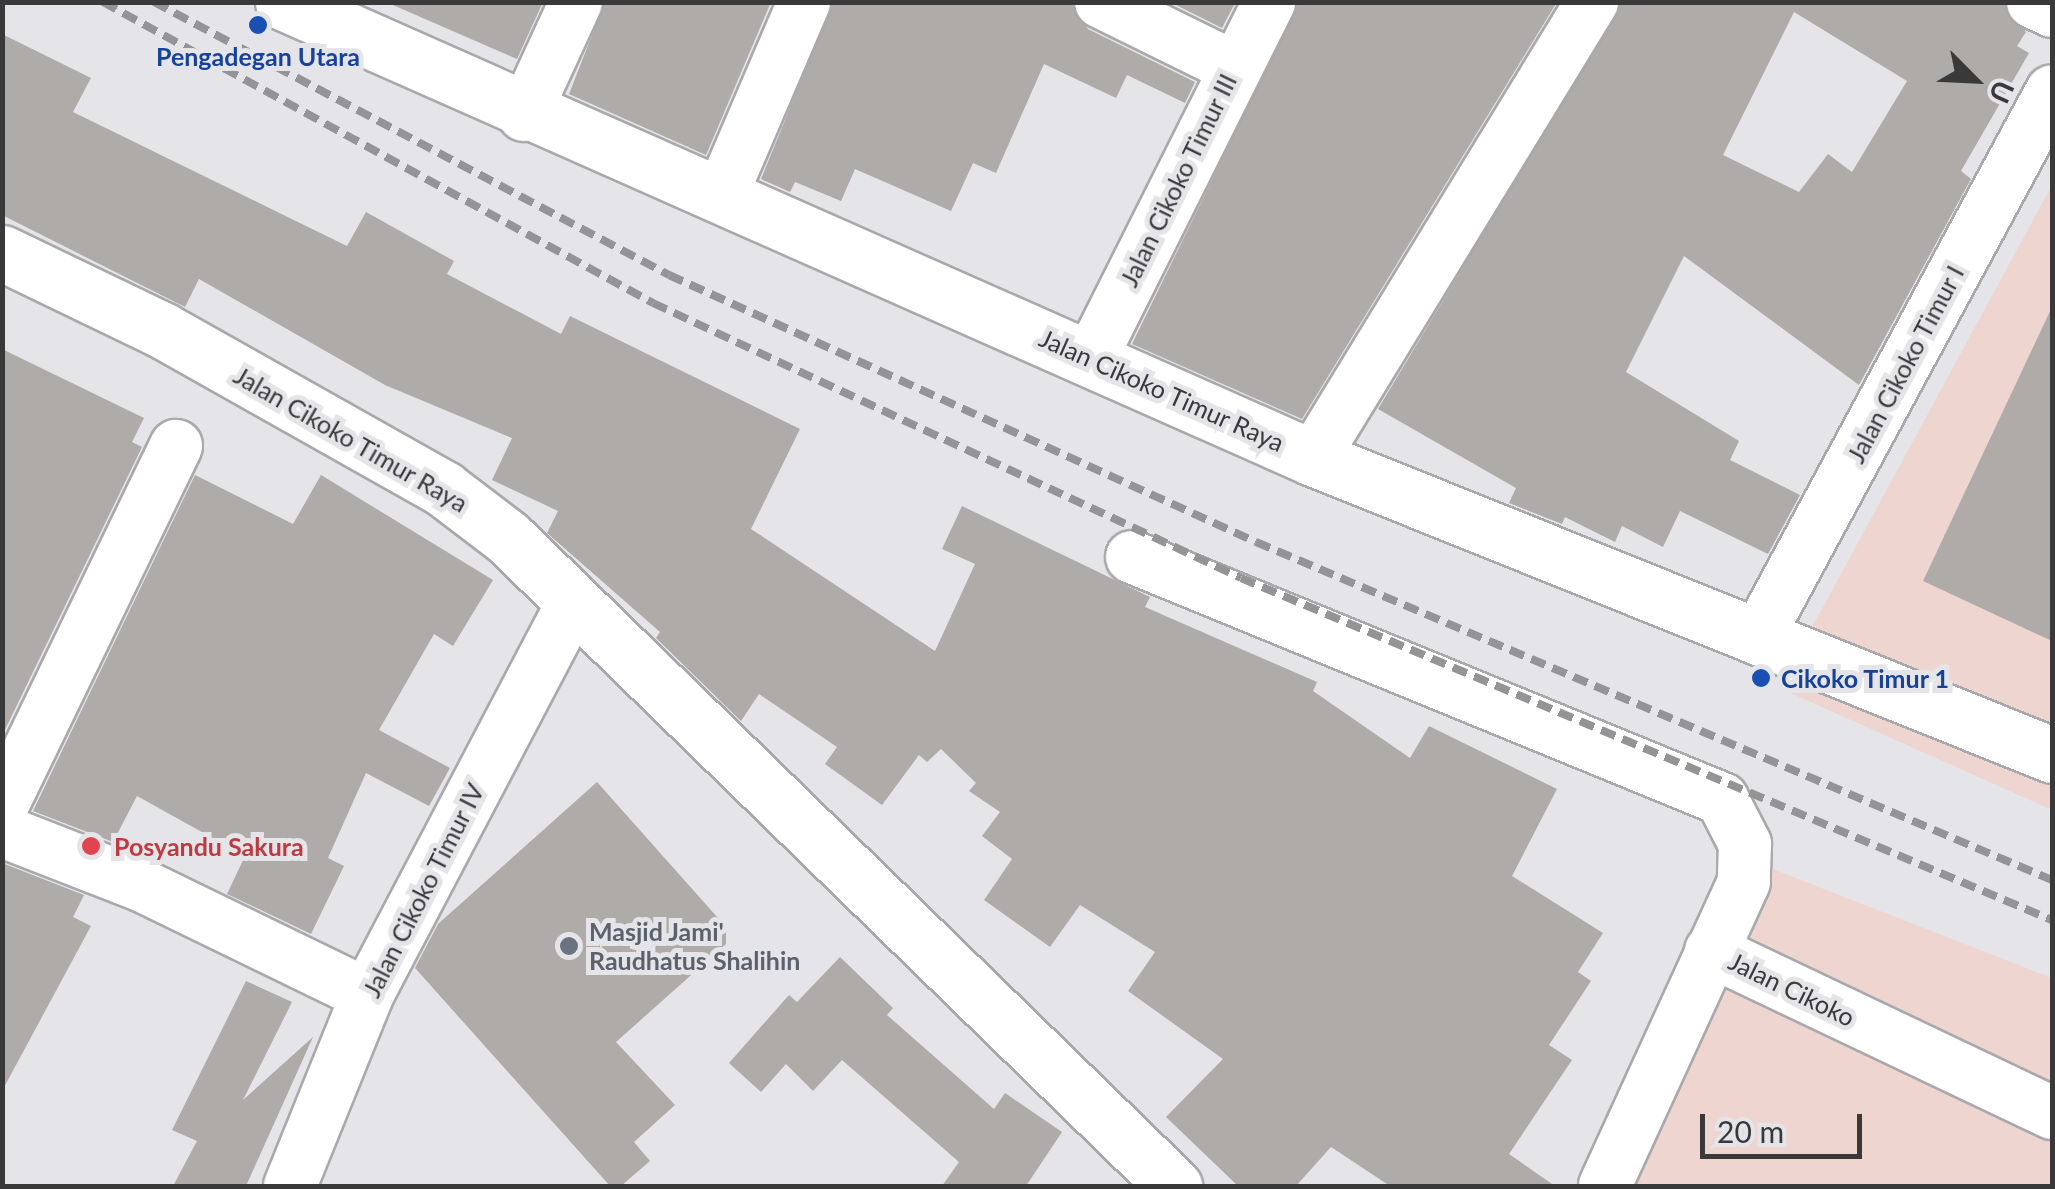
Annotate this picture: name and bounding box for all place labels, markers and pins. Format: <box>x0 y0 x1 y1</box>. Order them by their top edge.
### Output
marker: Pengadegan Utara <box>247 14 269 36</box>
place label: Pengadegan Utara <box>156 41 360 71</box>
place label: Cikoko Timur 1 <box>1781 663 1950 693</box>
marker: Cikoko Timur 1 <box>1750 667 1772 689</box>
place label: Posyandu Sakura <box>114 831 304 861</box>
marker: Posyandu Sakura <box>78 833 104 859</box>
place label: Masjid Jami' Raudhatus Shalihin <box>589 917 800 976</box>
marker: Masjid Jami' Raudhatus Shalihin <box>558 935 580 957</box>

